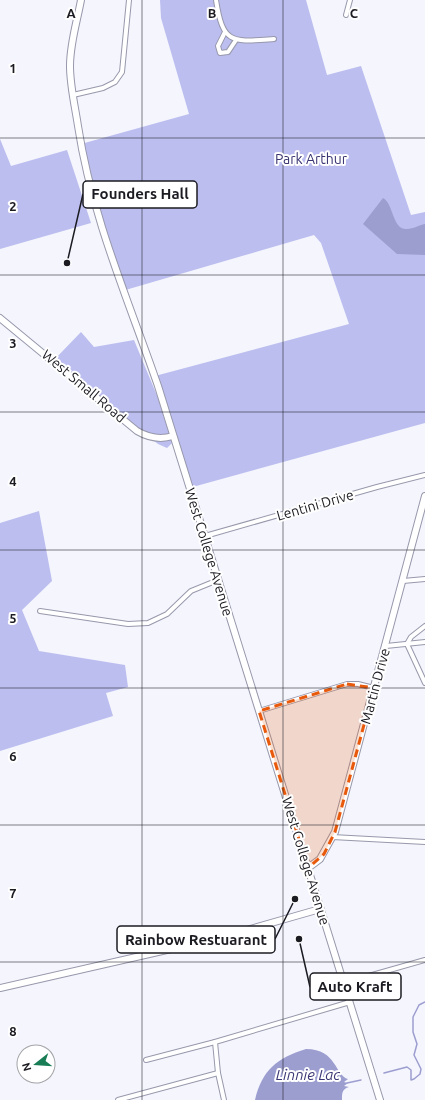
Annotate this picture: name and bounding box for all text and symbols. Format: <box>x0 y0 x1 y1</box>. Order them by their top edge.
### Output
text: A <box>66 6 76 20</box>
text: B <box>208 6 217 20</box>
text: C <box>350 6 359 20</box>
text: 1 <box>9 61 17 75</box>
park label: Park Arthur <box>275 151 348 167</box>
callout: Founders Hall <box>83 181 197 208</box>
text: Founders Hall <box>91 185 189 202</box>
text: 2 <box>9 199 17 213</box>
text: 3 <box>9 336 17 350</box>
street label: West Small Road <box>39 346 129 426</box>
text: 4 <box>9 474 17 488</box>
street label: West College Avenue <box>182 486 236 618</box>
street label: Lentini Drive <box>275 486 355 524</box>
text: 5 <box>9 611 17 625</box>
street label: Martin Drive <box>357 646 393 726</box>
text: 6 <box>9 749 17 763</box>
street label: West College Avenue <box>279 795 333 927</box>
text: 7 <box>9 886 17 900</box>
callout: Rainbow Restuarant <box>117 926 275 953</box>
text: Rainbow Restuarant <box>125 931 267 948</box>
callout: Auto Kraft <box>310 973 401 1000</box>
text: Auto Kraft <box>318 978 393 995</box>
text: 8 <box>9 1024 17 1038</box>
north arrow <box>16 1044 56 1084</box>
text: N <box>19 1061 33 1073</box>
water label: Linnie Lac <box>276 1066 340 1083</box>

